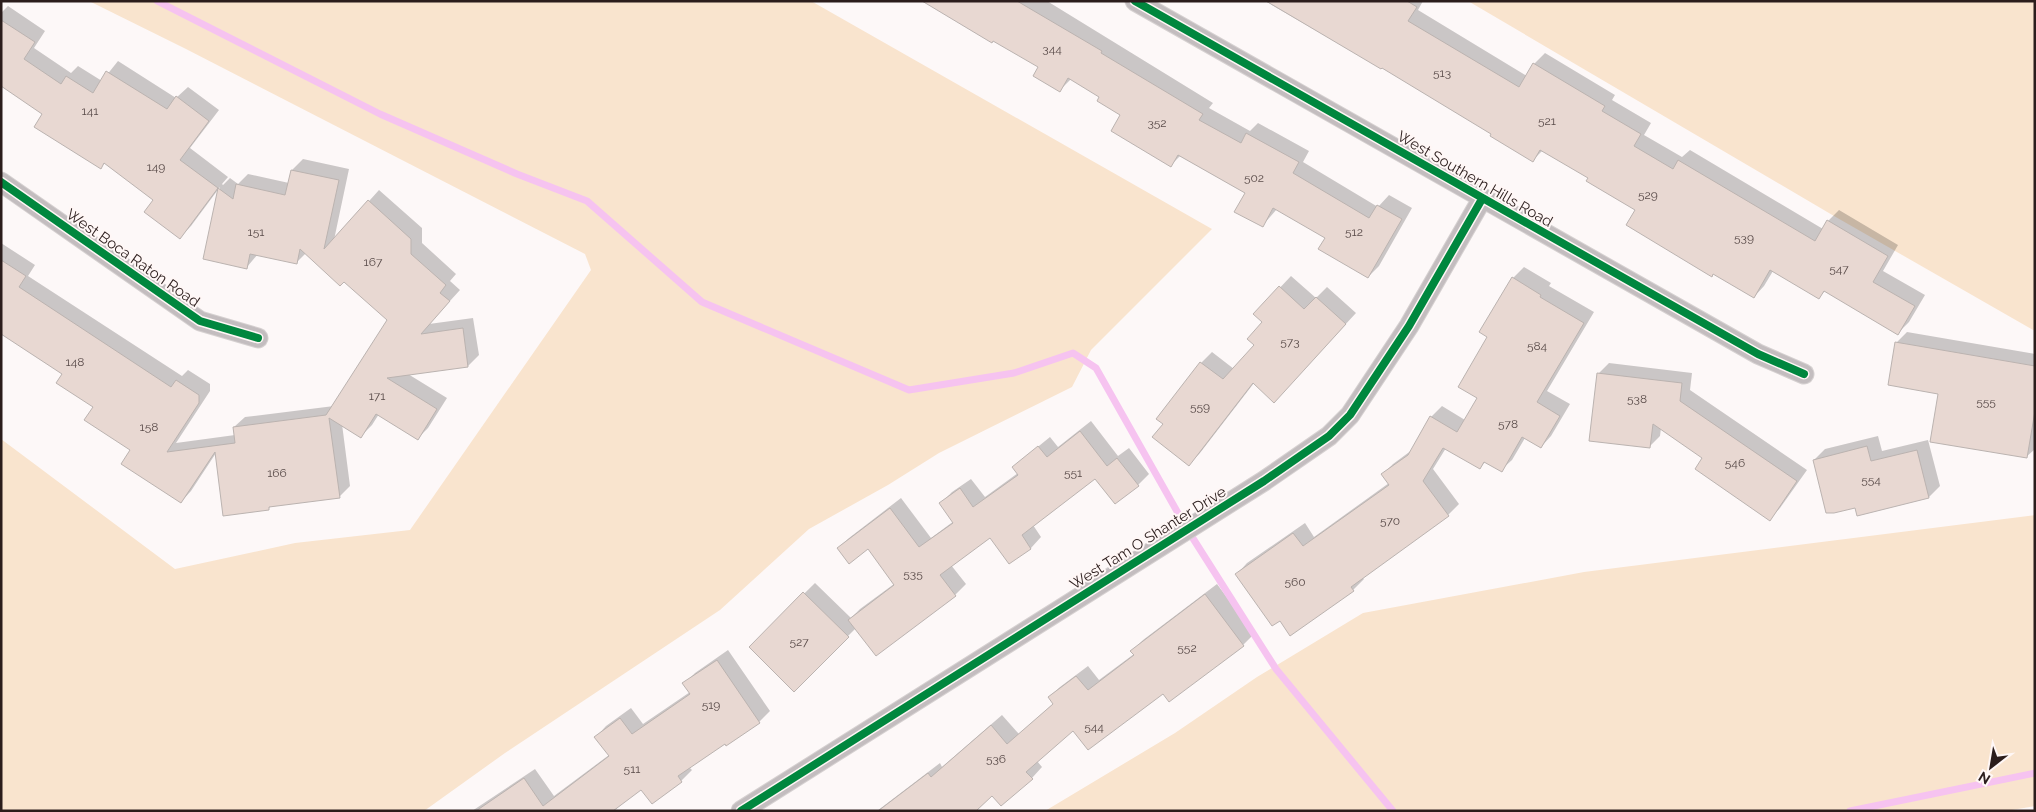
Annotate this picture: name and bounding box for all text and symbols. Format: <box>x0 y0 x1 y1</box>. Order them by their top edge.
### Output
house number: 344 <box>1042 42 1062 56</box>
house number: 513 <box>1433 66 1451 80</box>
house number: 141 <box>82 104 98 118</box>
house number: 521 <box>1538 114 1556 128</box>
house number: 352 <box>1147 116 1167 130</box>
street label: West Southern Hills Road <box>1394 127 1556 231</box>
house number: 149 <box>147 160 165 174</box>
house number: 502 <box>1244 171 1264 185</box>
house number: 529 <box>1638 188 1658 202</box>
street label: West Boca Raton Road <box>63 205 203 311</box>
house number: 151 <box>248 225 264 239</box>
house number: 512 <box>1345 225 1363 239</box>
house number: 539 <box>1734 231 1754 245</box>
house number: 167 <box>364 255 383 269</box>
house number: 547 <box>1829 262 1849 276</box>
house number: 573 <box>1280 335 1300 349</box>
house number: 584 <box>1527 339 1548 353</box>
house number: 148 <box>66 355 84 369</box>
house number: 171 <box>369 389 385 403</box>
house number: 538 <box>1627 392 1647 406</box>
house number: 555 <box>1976 395 1996 409</box>
house number: 559 <box>1190 400 1210 414</box>
house number: 578 <box>1498 417 1518 431</box>
house number: 158 <box>140 420 158 434</box>
house number: 546 <box>1725 456 1745 470</box>
house number: 166 <box>267 466 287 480</box>
house number: 551 <box>1064 466 1082 480</box>
house number: 554 <box>1861 473 1881 487</box>
street label: West Tam O Shanter Drive <box>1067 482 1229 593</box>
house number: 570 <box>1380 514 1400 528</box>
house number: 535 <box>903 567 923 581</box>
house number: 560 <box>1284 575 1306 589</box>
house number: 527 <box>789 635 809 649</box>
house number: 552 <box>1177 641 1197 655</box>
house number: 519 <box>702 698 720 712</box>
house number: 544 <box>1084 720 1104 734</box>
north arrow <box>1966 742 2016 792</box>
house number: 536 <box>986 752 1006 766</box>
house number: 511 <box>624 762 640 776</box>
text: N <box>1976 769 1993 788</box>

